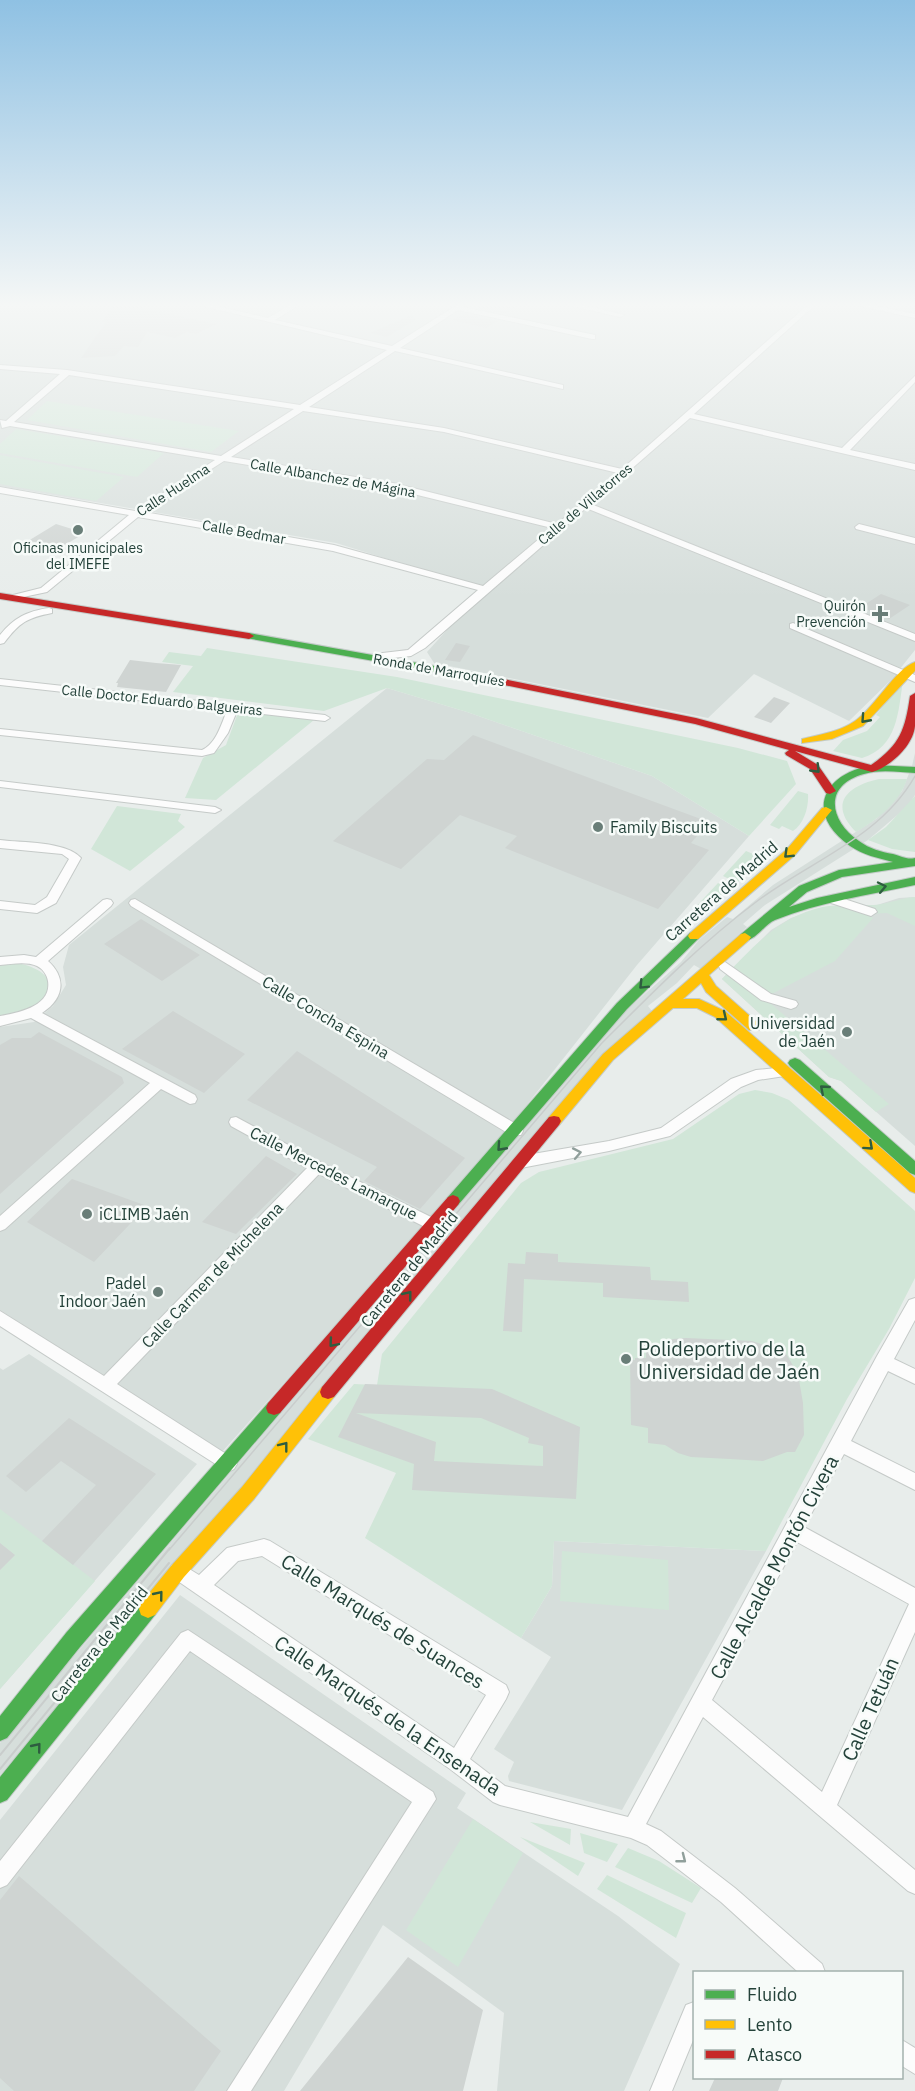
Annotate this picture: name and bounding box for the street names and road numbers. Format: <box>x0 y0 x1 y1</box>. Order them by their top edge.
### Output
street label: Calle Albanchez de Mágina <box>249 455 418 502</box>
street label: Calle Huelma <box>133 459 213 520</box>
street label: Calle de Villatorres <box>534 459 636 549</box>
street label: Calle Bedmar <box>201 516 287 548</box>
street label: Ronda de Marroquíes <box>372 650 506 690</box>
street label: Calle Doctor Eduardo Balgueiras <box>60 680 264 720</box>
street label: Carretera de Madrid <box>660 836 782 946</box>
street label: Calle Concha Espina <box>259 971 394 1063</box>
street label: Calle Mercedes Lamarque <box>247 1122 421 1224</box>
street label: Calle Carmen de Michelena <box>137 1198 287 1352</box>
street label: Carretera de Madrid <box>356 1207 462 1331</box>
street label: Calle Alcalde Montón Civera <box>703 1450 845 1684</box>
street label: Calle Marqués de Suances <box>276 1547 490 1695</box>
street label: Carretera de Madrid <box>46 1582 152 1706</box>
street label: Calle Marqués de la Ensenada <box>269 1629 507 1801</box>
street label: Calle Tetuán <box>835 1653 905 1765</box>

